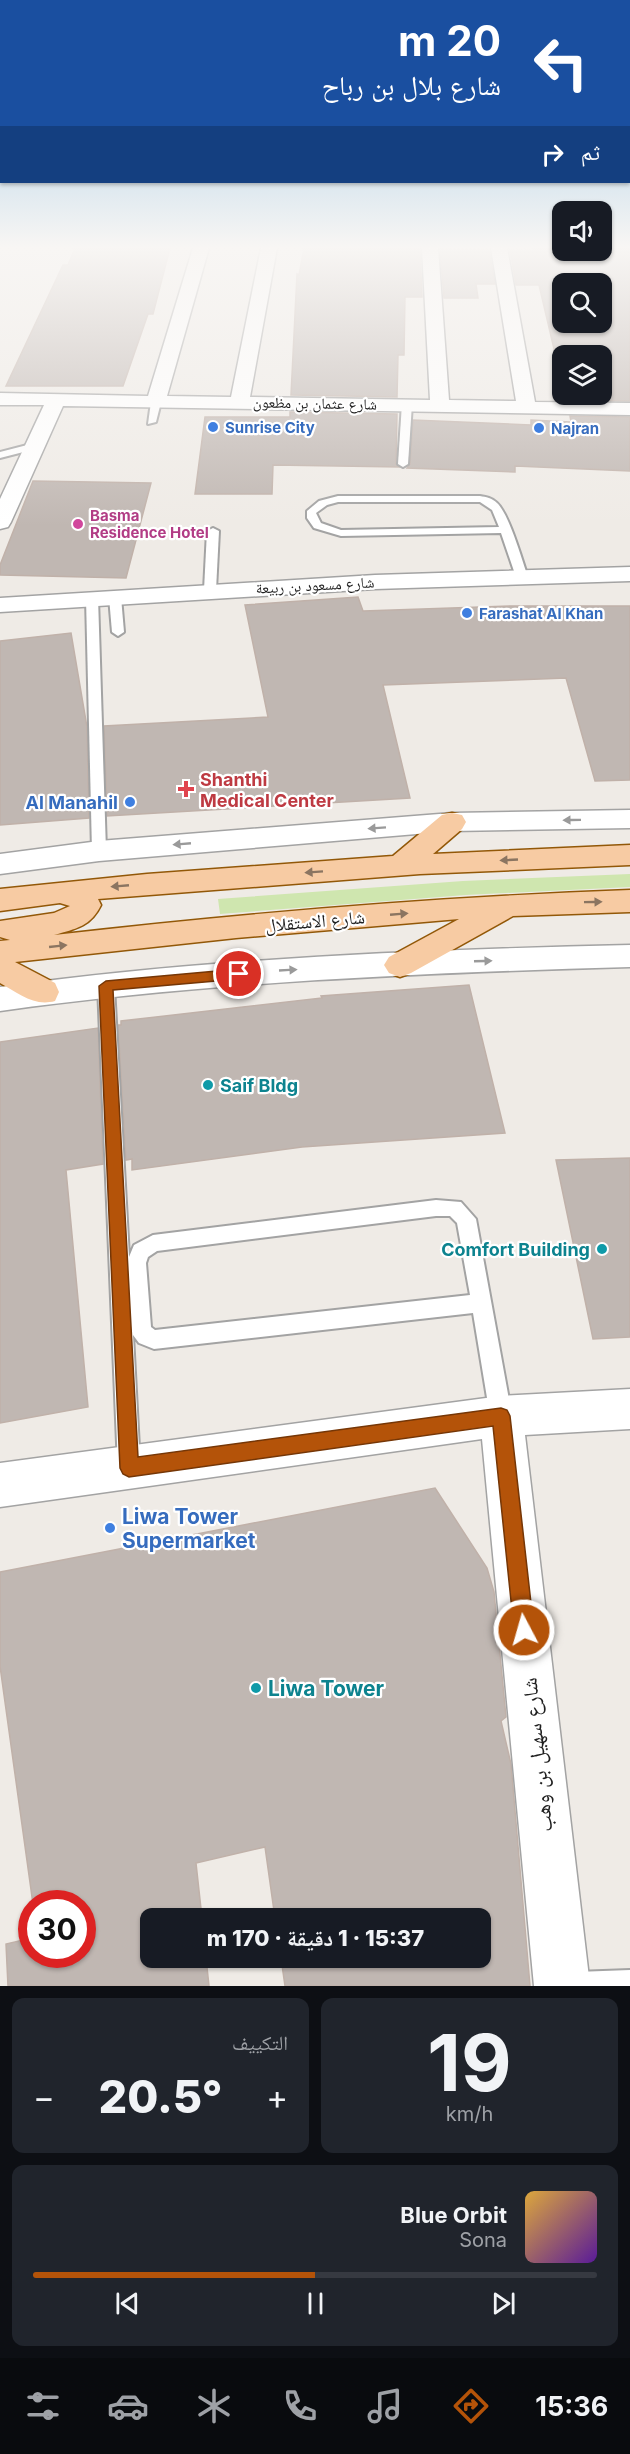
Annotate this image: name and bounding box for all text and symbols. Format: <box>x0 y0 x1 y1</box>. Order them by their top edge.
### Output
text: 20 m <box>398 15 501 66</box>
icon: left <box>522 24 600 102</box>
text: شارع بلال بن رباح <box>322 69 501 102</box>
icon: right <box>536 138 569 171</box>
text: ثم <box>581 139 600 165</box>
map controls <box>552 201 612 405</box>
button: sound <box>552 201 612 261</box>
button: search <box>552 273 612 333</box>
button: layers <box>552 345 612 405</box>
street label: شارع عثمان بن مظعون <box>253 392 377 415</box>
place label: Sunrise City <box>225 418 315 437</box>
place label: Najran <box>551 419 599 438</box>
marker: Sunrise City <box>206 420 220 434</box>
marker: Najran <box>532 421 546 435</box>
place label: Basma Residence Hotel <box>90 506 209 542</box>
marker: Basma Residence Hotel <box>71 517 85 531</box>
street label: شارع مسعود بن ربيعة <box>255 572 375 599</box>
place label: Farashat Al Khan <box>479 604 603 623</box>
marker: Farashat Al Khan <box>460 606 474 620</box>
place label: Shanthi Medical Center <box>200 769 334 811</box>
marker: Shanthi Medical Center <box>177 780 195 798</box>
place label: Al Manahil <box>26 792 118 813</box>
marker: Al Manahil <box>123 795 137 809</box>
one-way arrow <box>562 815 581 825</box>
one-way arrow <box>367 823 386 832</box>
one-way arrow <box>173 839 192 848</box>
one-way arrow <box>499 856 518 865</box>
one-way arrow <box>304 867 323 877</box>
one-way arrow <box>110 881 129 891</box>
one-way arrow <box>584 897 603 907</box>
street label: شارع الاستقلال <box>264 906 366 937</box>
one-way arrow <box>389 909 408 918</box>
one-way arrow <box>49 941 68 950</box>
pin <box>213 948 264 999</box>
one-way arrow <box>473 956 492 966</box>
icon: arrive <box>222 957 255 990</box>
one-way arrow <box>278 965 297 975</box>
place label: Saif Bldg <box>220 1075 298 1096</box>
marker: Saif Bldg <box>201 1078 215 1092</box>
place label: Comfort Building <box>441 1239 590 1260</box>
marker: Comfort Building <box>595 1242 609 1256</box>
place label: Liwa Tower Supermarket <box>122 1504 256 1553</box>
marker: Liwa Tower Supermarket <box>103 1521 117 1535</box>
position arrow <box>492 1598 556 1662</box>
place label: Liwa Tower <box>268 1676 385 1701</box>
street label: شارع سهيل بن وهب <box>516 1676 559 1833</box>
marker: Liwa Tower <box>249 1681 263 1695</box>
speed limit sign: 30 <box>18 1890 96 1968</box>
text: 15:37 · 1 دقيقة · 170 m <box>207 1925 424 1951</box>
text: 19 <box>427 2015 512 2110</box>
text: التكييف <box>232 2031 288 2055</box>
text: 20.5° <box>99 2069 222 2124</box>
text: − <box>33 2077 55 2117</box>
text: + <box>266 2077 288 2117</box>
text: km/h <box>446 2102 493 2126</box>
text: Blue Orbit <box>400 2202 507 2228</box>
text: Sona <box>459 2228 507 2252</box>
icon: previous <box>111 2287 144 2320</box>
icon: pause <box>299 2287 332 2320</box>
icon: next <box>487 2287 520 2320</box>
icon: filters <box>22 2385 64 2427</box>
icon: car <box>107 2385 149 2427</box>
icon: climate <box>193 2385 235 2427</box>
icon: phone <box>279 2385 321 2427</box>
icon: music <box>364 2385 406 2427</box>
icon: directions <box>450 2385 492 2427</box>
text: 15:36 <box>535 2390 608 2423</box>

